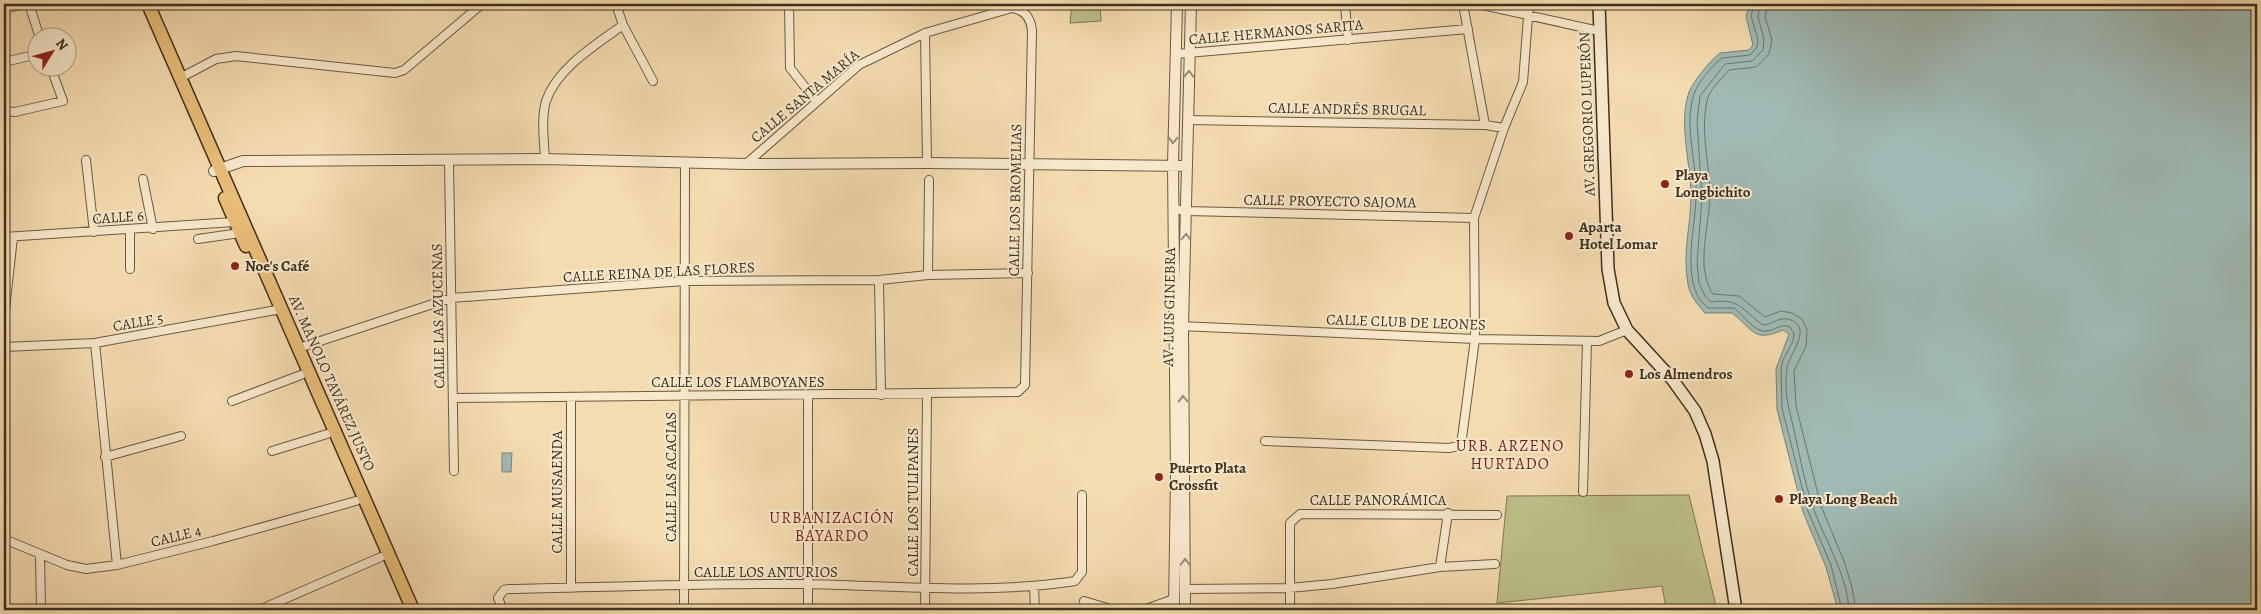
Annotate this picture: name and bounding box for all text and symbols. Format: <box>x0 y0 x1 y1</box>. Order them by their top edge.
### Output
street label: CALLE HERMANOS SARITA <box>1188 14 1364 50</box>
north arrow <box>28 28 78 78</box>
street label: AV. GREGORIO LUPERÓN <box>1574 31 1600 197</box>
text: N <box>51 35 73 54</box>
street label: CALLE SANTA MARÍA <box>746 44 864 147</box>
one-way arrow <box>1184 70 1194 78</box>
street label: CALLE ANDRÉS BRUGAL <box>1268 98 1427 120</box>
street label: CALLE LOS BROMELIAS <box>1004 123 1026 277</box>
one-way arrow <box>1168 136 1179 144</box>
place label: Playa Longbichito <box>1675 165 1751 202</box>
marker: Playa Longbichito <box>1659 178 1671 190</box>
street label: CALLE PROYECTO SAJOMA <box>1244 189 1417 213</box>
street label: CALLE 6 <box>92 205 144 229</box>
place label: Aparta Hotel Lomar <box>1578 217 1658 254</box>
marker: Aparta Hotel Lomar <box>1563 230 1575 242</box>
one-way arrow <box>1180 232 1191 240</box>
street label: CALLE LAS AZUCENAS <box>427 243 449 389</box>
street label: AV. LUIS GINEBRA <box>1158 247 1180 368</box>
place label: Noe's Café <box>245 256 310 276</box>
street label: CALLE REINA DE LAS FLORES <box>563 257 755 287</box>
marker: Noe's Café <box>229 260 241 272</box>
street label: AV. MANOLO TAVÁREZ JUSTO <box>284 291 380 474</box>
street label: CALLE 5 <box>111 308 165 336</box>
street label: CALLE CLUB DE LEONES <box>1326 309 1486 335</box>
place label: Los Almendros <box>1639 364 1733 384</box>
marker: Los Almendros <box>1623 368 1635 380</box>
street label: CALLE LOS FLAMBOYANES <box>651 372 825 392</box>
one-way arrow <box>1178 395 1189 403</box>
street label: CALLE LAS ACACIAS <box>661 412 681 542</box>
street label: CALLE LOS TULIPANES <box>903 428 923 576</box>
street label: CALLE MUSAENDA <box>547 430 567 554</box>
district label: URB. ARZENO HURTADO <box>1456 435 1564 475</box>
place label: Puerto Plata Crossfit <box>1169 458 1247 495</box>
marker: Puerto Plata Crossfit <box>1153 471 1165 483</box>
place label: Playa Long Beach <box>1789 489 1898 509</box>
street label: CALLE PANORÁMICA <box>1310 490 1447 510</box>
marker: Playa Long Beach <box>1773 493 1785 505</box>
district label: URBANIZACIÓN BAYARDO <box>769 507 895 547</box>
street label: CALLE 4 <box>149 520 204 552</box>
one-way arrow <box>1180 557 1190 565</box>
street label: CALLE LOS ANTURIOS <box>694 562 838 582</box>

